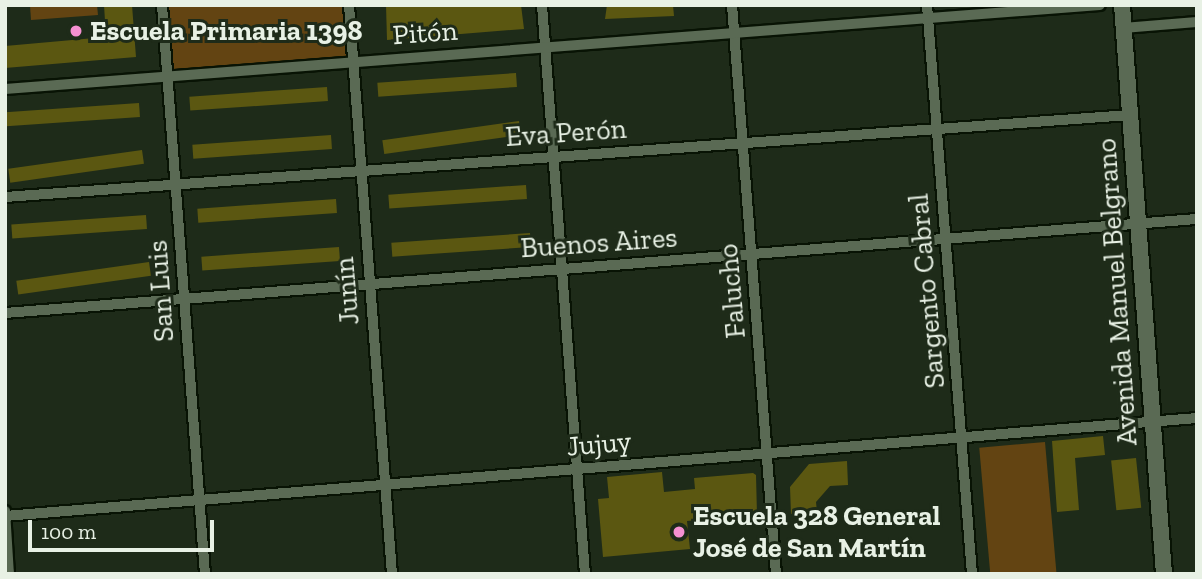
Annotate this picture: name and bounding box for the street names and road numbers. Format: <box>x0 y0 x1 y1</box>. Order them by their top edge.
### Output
street label: Pitón <box>392 14 458 52</box>
street label: Eva Perón <box>504 112 628 154</box>
street label: Avenida Manuel Belgrano <box>1089 137 1145 447</box>
street label: Sargento Cabral <box>902 192 952 390</box>
street label: Buenos Aires <box>519 221 679 265</box>
street label: San Luis <box>141 239 181 343</box>
street label: Falucho <box>711 242 753 340</box>
street label: Junín <box>327 256 367 326</box>
street label: Jujuy <box>565 424 633 464</box>

